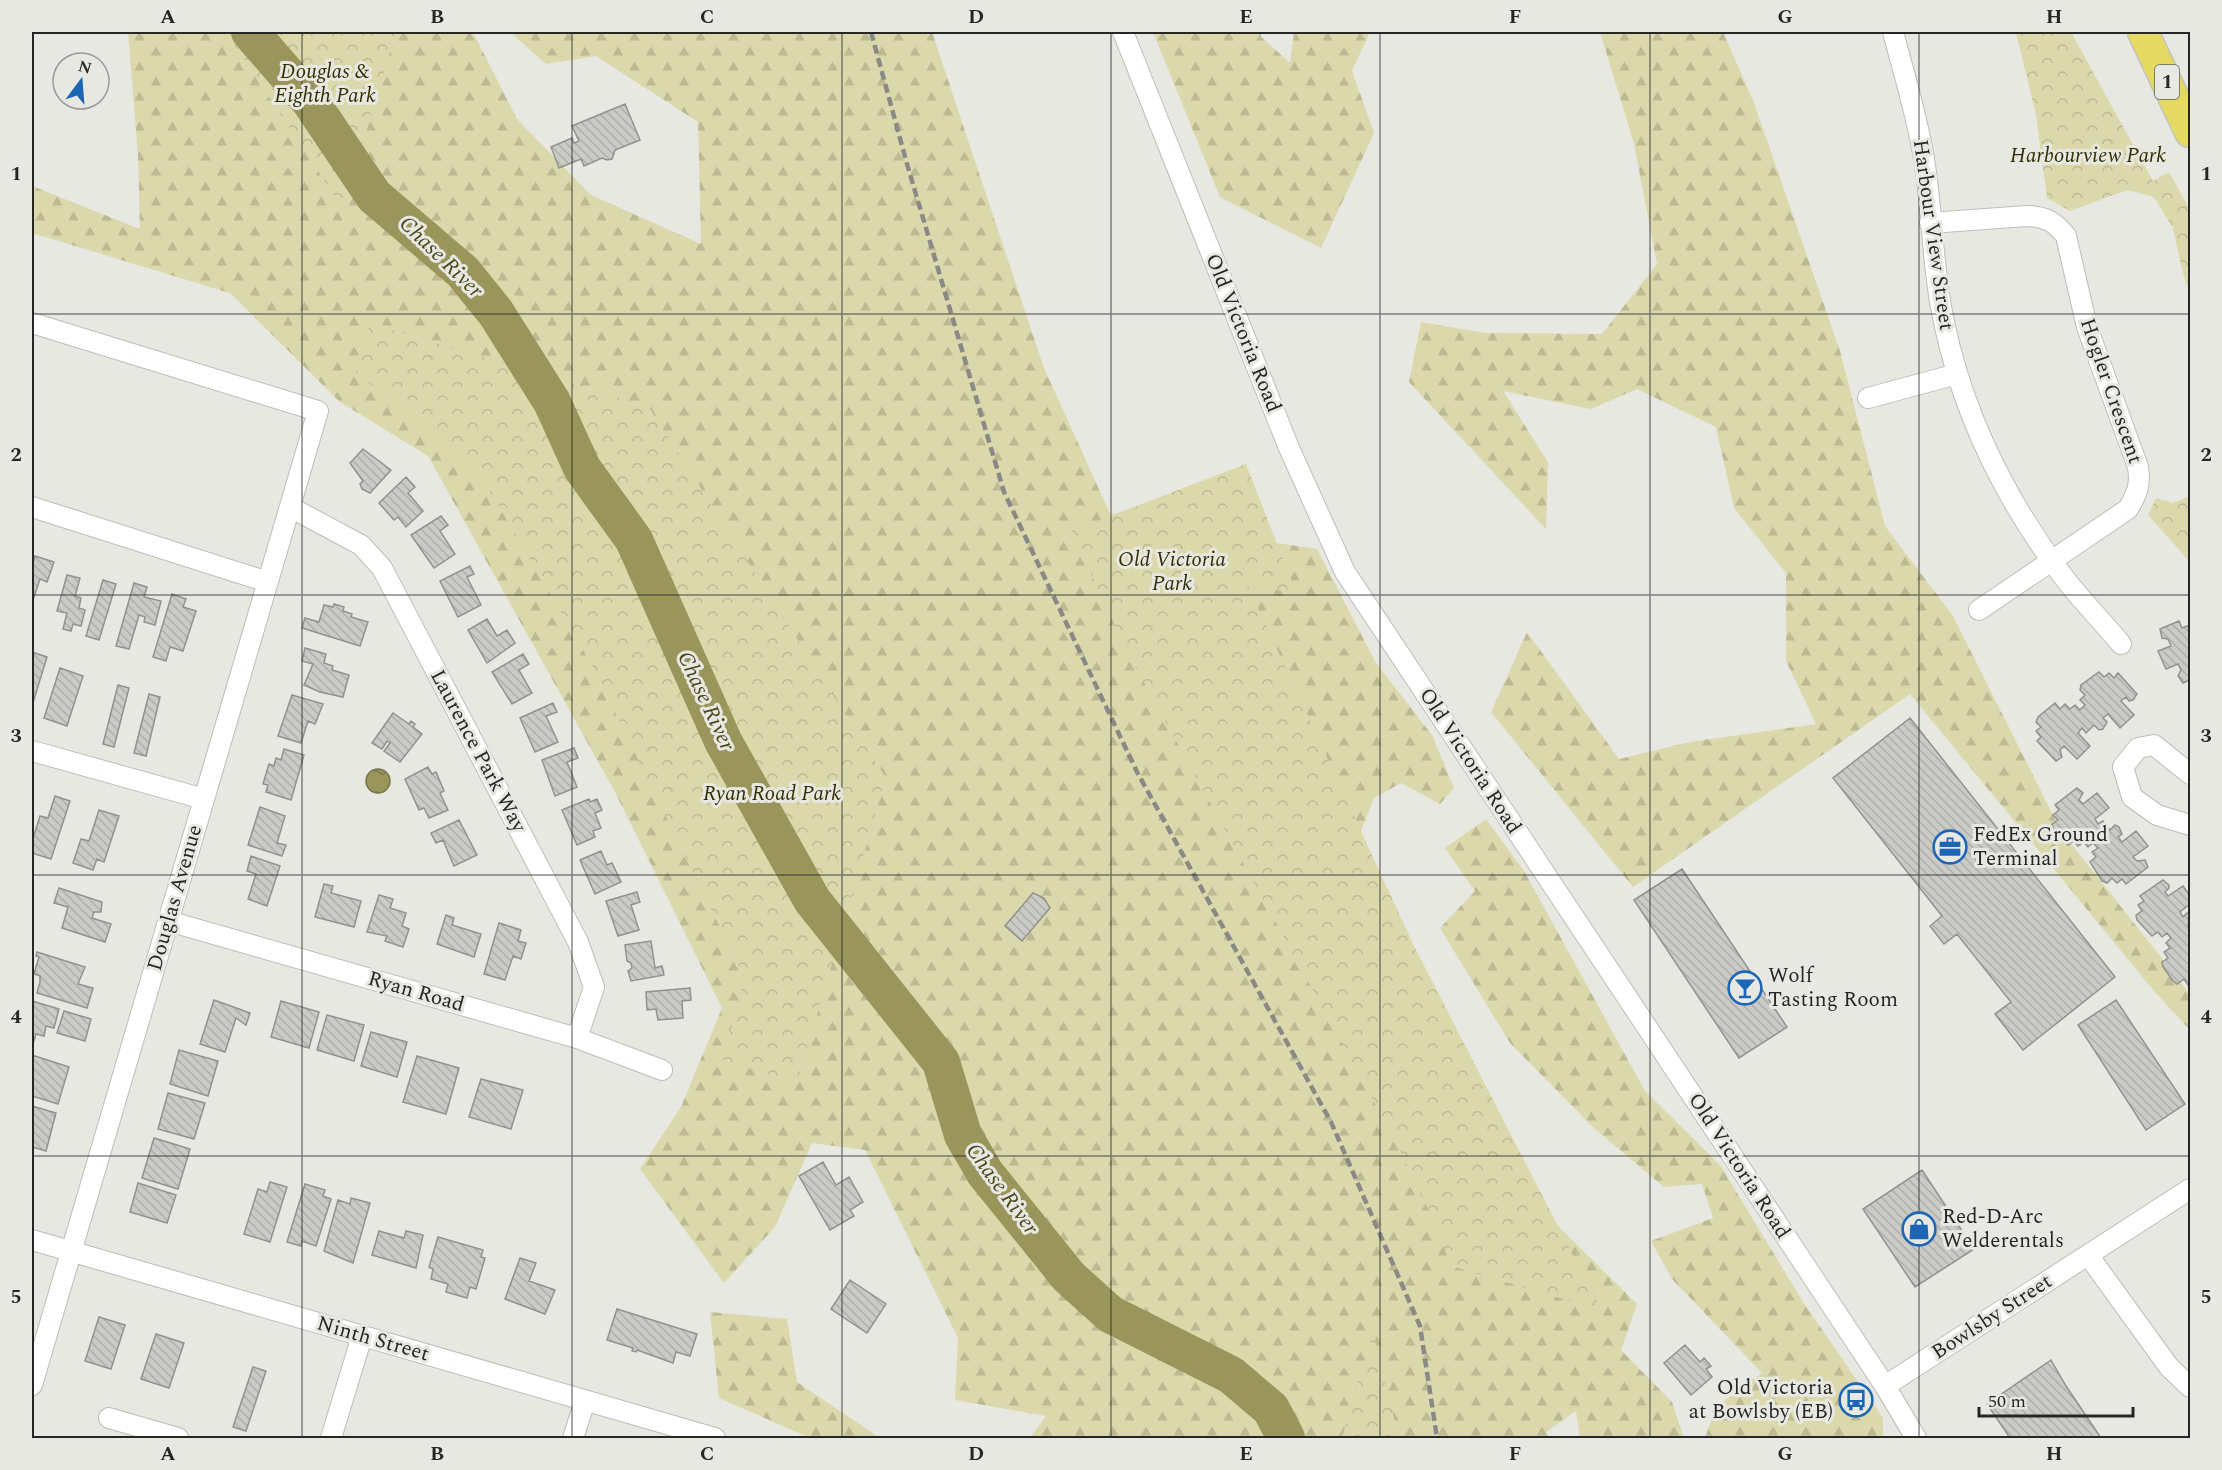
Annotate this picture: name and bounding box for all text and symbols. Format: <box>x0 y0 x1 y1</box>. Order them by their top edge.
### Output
text: A <box>160 2 176 32</box>
text: B <box>430 2 444 32</box>
text: C <box>700 2 714 32</box>
text: D <box>968 2 984 32</box>
text: E <box>1239 2 1253 32</box>
text: F <box>1509 2 1521 32</box>
text: G <box>1777 2 1793 32</box>
text: H <box>2046 2 2062 32</box>
north arrow <box>51 51 111 111</box>
text: N <box>75 54 94 81</box>
park label: Douglas & Eighth Park <box>274 56 376 112</box>
road number: 1 <box>2155 65 2179 99</box>
street label: Harbour View Street <box>1904 137 1962 333</box>
park label: Harbourview Park <box>2010 140 2166 172</box>
text: 1 <box>10 159 22 189</box>
text: 1 <box>2200 159 2212 189</box>
water label: Chase River <box>391 208 491 306</box>
street label: Old Victoria Road <box>1197 249 1289 417</box>
street label: Hogler Crescent <box>2071 314 2151 468</box>
text: 2 <box>10 440 22 470</box>
text: 2 <box>2200 440 2212 470</box>
park label: Old Victoria Park <box>1118 544 1226 600</box>
water label: Chase River <box>669 646 744 757</box>
street label: Laurence Park Way <box>422 664 535 839</box>
street label: Old Victoria Road <box>1411 681 1529 841</box>
text: 3 <box>10 721 22 751</box>
text: 3 <box>2200 721 2212 751</box>
park label: Ryan Road Park <box>703 778 841 810</box>
place label: FedEx Ground Terminal <box>1973 819 2108 875</box>
street label: Douglas Avenue <box>139 821 211 975</box>
office icon: FedEx Ground Terminal <box>1932 829 1968 865</box>
place label: Wolf Tasting Room <box>1768 960 1898 1016</box>
street label: Ryan Road <box>364 963 468 1021</box>
bar icon: Wolf Tasting Room <box>1727 970 1763 1006</box>
text: 4 <box>10 1002 22 1032</box>
text: 4 <box>2200 1002 2212 1032</box>
street label: Old Victoria Road <box>1680 1086 1798 1246</box>
water label: Chase River <box>957 1136 1047 1242</box>
place label: Red-D-Arc Welderentals <box>1942 1201 2064 1257</box>
shop icon: Red-D-Arc Welderentals <box>1901 1211 1937 1247</box>
street label: Bowlsby Street <box>1925 1266 2059 1368</box>
text: 5 <box>10 1282 22 1312</box>
text: 5 <box>2200 1282 2212 1312</box>
street label: Ninth Street <box>313 1308 433 1370</box>
place label: Old Victoria at Bowlsby (EB) <box>1689 1372 1834 1428</box>
scale bar <box>1979 1380 2134 1418</box>
bus stop icon: Old Victoria at Bowlsby (EB) <box>1838 1382 1874 1418</box>
text: 50 m <box>1988 1388 2026 1415</box>
text: A <box>160 1439 176 1469</box>
text: B <box>430 1439 444 1469</box>
text: C <box>700 1439 714 1469</box>
text: D <box>968 1439 984 1469</box>
text: E <box>1239 1439 1253 1469</box>
text: F <box>1509 1439 1521 1469</box>
text: G <box>1777 1439 1793 1469</box>
text: H <box>2046 1439 2062 1469</box>

